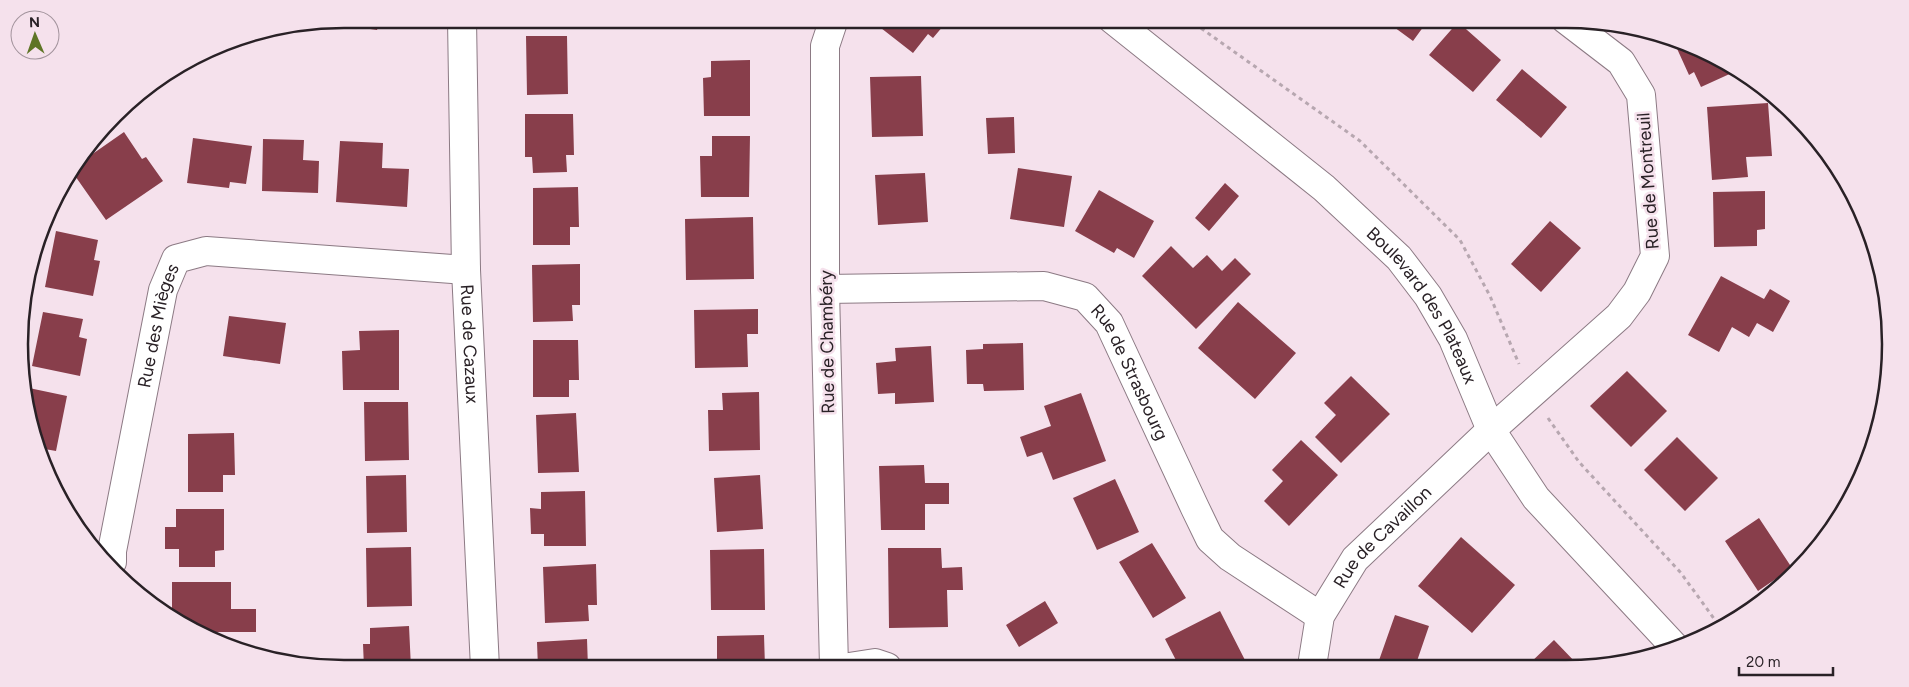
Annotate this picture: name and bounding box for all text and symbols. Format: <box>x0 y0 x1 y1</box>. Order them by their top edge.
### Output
north arrow <box>10 10 60 60</box>
text: N <box>29 14 40 31</box>
street label: Rue de Montreuil <box>1632 112 1664 250</box>
street label: Boulevard des Plateaux <box>1362 222 1482 388</box>
street label: Rue des Mièges <box>133 260 184 390</box>
street label: Rue de Chambéry <box>815 269 839 414</box>
street label: Rue de Cazaux <box>456 284 483 404</box>
street label: Rue de Strasbourg <box>1086 300 1173 444</box>
street label: Rue de Cavaillon <box>1329 481 1436 592</box>
scale bar <box>1739 644 1833 676</box>
text: 20 m <box>1746 653 1780 671</box>

